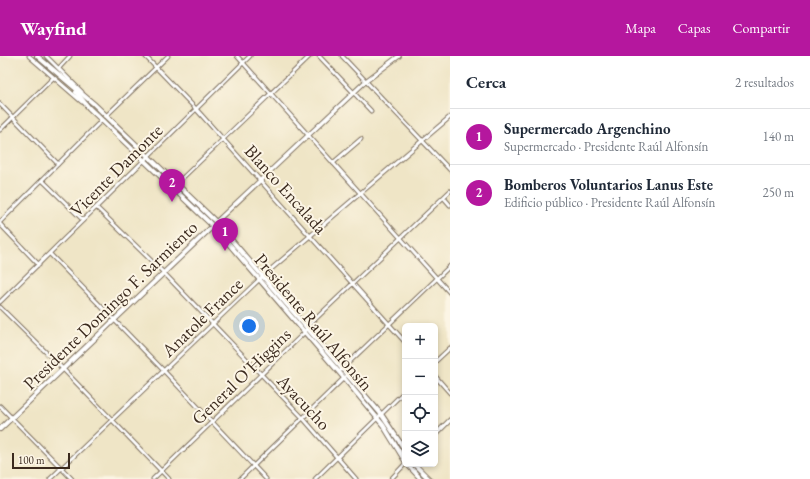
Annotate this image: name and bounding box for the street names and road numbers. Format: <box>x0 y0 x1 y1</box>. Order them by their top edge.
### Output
street label: Vicente Damonte <box>65 119 167 221</box>
street label: Blanco Encalada <box>240 139 333 239</box>
street label: Presidente Domingo F. Sarmiento <box>18 215 202 394</box>
street label: Presidente Raúl Alfonsín <box>250 248 379 396</box>
street label: Anatole France <box>156 273 247 362</box>
street label: General O'Higgins <box>186 323 296 429</box>
street label: Ayacucho <box>272 368 336 435</box>

